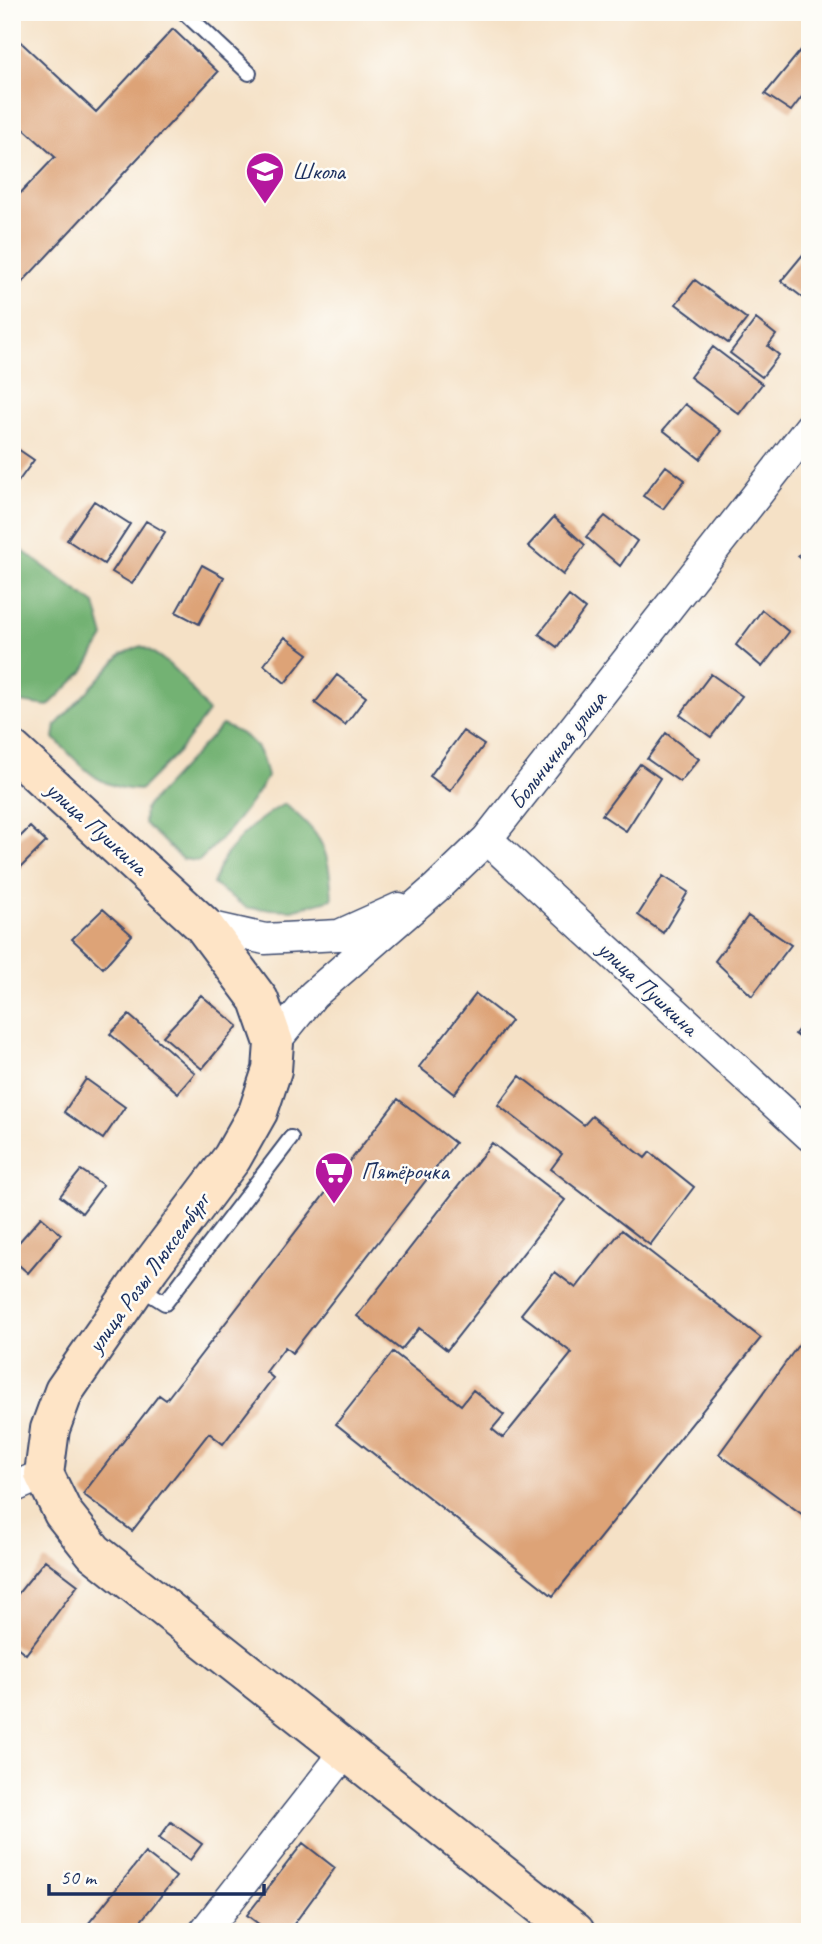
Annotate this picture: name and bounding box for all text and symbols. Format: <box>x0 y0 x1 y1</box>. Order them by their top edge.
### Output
school or university icon: Школа <box>244 150 286 205</box>
place label: Школа <box>292 156 346 186</box>
street label: Больничная улица <box>501 683 614 815</box>
street label: улица Пушкина <box>38 773 156 883</box>
street label: улица Пушкина <box>590 932 706 1044</box>
supermarket icon: Пятёрочка <box>313 1150 355 1205</box>
place label: Пятёрочка <box>361 1156 450 1186</box>
street label: улица Розы Люксембург <box>79 1184 218 1360</box>
scale bar <box>49 1853 264 1897</box>
text: 50 m <box>60 1864 98 1890</box>

